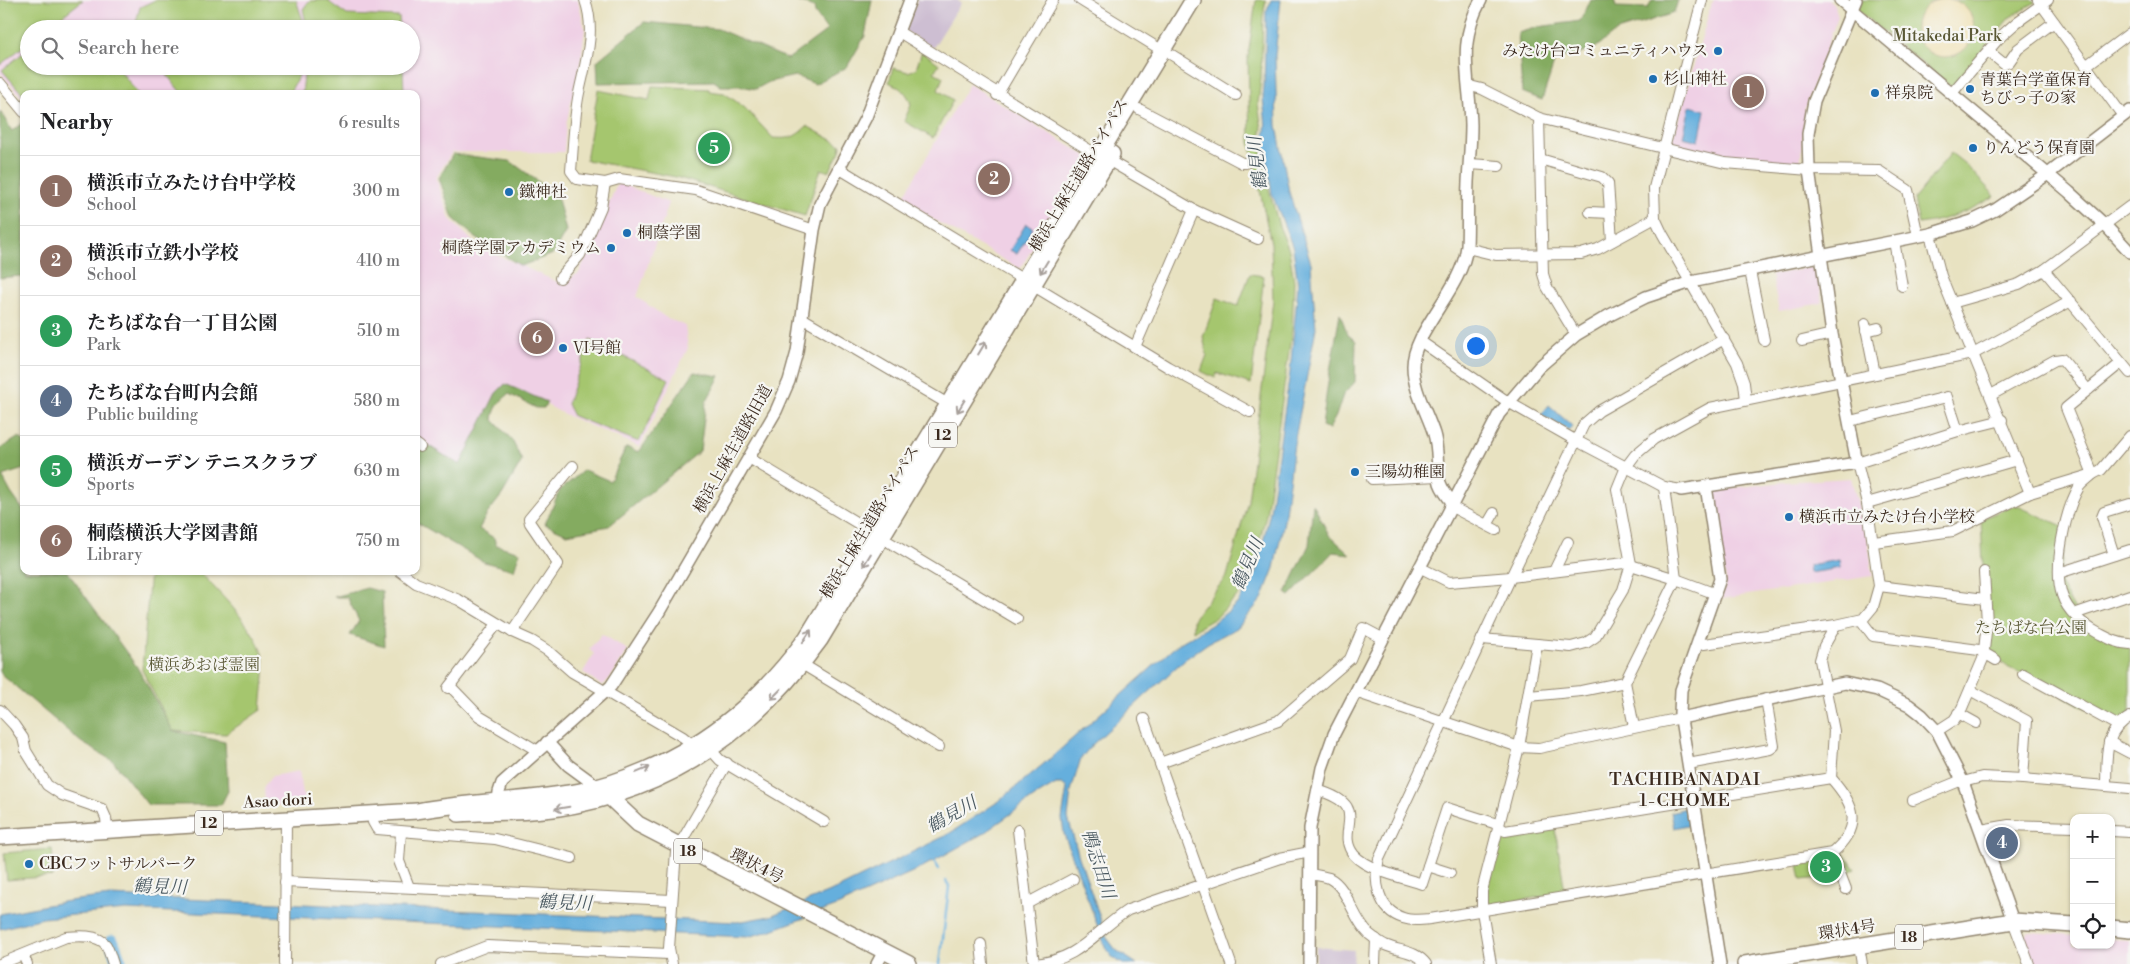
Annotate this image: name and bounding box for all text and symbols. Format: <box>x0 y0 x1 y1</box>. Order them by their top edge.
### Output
search box <box>20 20 420 75</box>
park label: Mitakedai Park <box>1893 26 2003 46</box>
icon: search <box>38 34 66 62</box>
text: Search here <box>78 36 179 60</box>
place label: みたけ台コミュニティハウス <box>1502 41 1708 61</box>
marker: みたけ台コミュニティハウス <box>1712 45 1724 57</box>
place label: 杉山神社 <box>1663 69 1727 89</box>
place label: 青葉台学童保育 ちびっ子の家 <box>1980 70 2092 108</box>
marker: 杉山神社 <box>1647 73 1659 85</box>
pin: 1 <box>1732 73 1764 111</box>
place label: 祥泉院 <box>1885 83 1933 103</box>
marker: 青葉台学童保育 ちびっ子の家 <box>1964 83 1976 95</box>
marker: 祥泉院 <box>1869 87 1881 99</box>
street label: 横浜上麻生道路バイパス <box>1025 95 1133 255</box>
text: Nearby <box>40 110 113 136</box>
text: 6 results <box>339 113 400 133</box>
pin: 5 <box>698 129 730 167</box>
water label: 鶴見川 <box>1243 133 1273 191</box>
place label: りんどう保育園 <box>1983 138 2095 158</box>
marker: りんどう保育園 <box>1967 142 1979 154</box>
pin: 2 <box>978 160 1010 198</box>
text: 横浜市立みたけ台中学校 <box>87 171 296 195</box>
text: 1 <box>52 181 60 201</box>
text: 300 m <box>353 181 400 201</box>
place label: 鐵神社 <box>519 182 567 202</box>
marker: 鐵神社 <box>503 186 515 198</box>
text: School <box>87 195 136 215</box>
place label: 桐蔭学園 <box>637 223 701 243</box>
marker: 桐蔭学園 <box>621 227 633 239</box>
place label: 桐蔭学園アカデミウム <box>441 238 601 258</box>
text: 横浜市立鉄小学校 <box>87 241 239 265</box>
marker: 桐蔭学園アカデミウム <box>605 242 617 254</box>
text: 2 <box>51 251 61 271</box>
text: 410 m <box>356 251 400 271</box>
one-way arrow <box>1039 260 1049 274</box>
text: School <box>87 265 136 285</box>
text: たちばな台一丁目公園 <box>87 311 277 335</box>
pin: 6 <box>521 319 553 357</box>
text: 3 <box>51 321 61 341</box>
text: 510 m <box>357 321 400 341</box>
your location <box>1463 333 1489 359</box>
text: Park <box>87 335 120 355</box>
place label: Ⅵ号館 <box>573 338 621 358</box>
one-way arrow <box>978 341 988 355</box>
marker: Ⅵ号館 <box>557 342 569 354</box>
text: たちばな台町内会館 <box>87 381 258 405</box>
street label: 横浜上麻生道路旧道 <box>689 381 777 517</box>
text: 4 <box>51 391 61 411</box>
text: 580 m <box>353 391 400 411</box>
one-way arrow <box>955 399 965 413</box>
text: Public building <box>87 405 198 425</box>
road number: 12 <box>929 422 957 448</box>
street label: 横浜上麻生道路バイパス <box>816 442 924 602</box>
text: 横浜ガーデン テニスクラブ <box>87 451 317 475</box>
text: 5 <box>51 461 61 481</box>
text: 630 m <box>354 461 400 481</box>
place label: 三陽幼稚園 <box>1365 462 1445 482</box>
marker: 三陽幼稚園 <box>1349 466 1361 478</box>
text: Sports <box>87 475 134 495</box>
place label: 横浜市立みたけ台小学校 <box>1799 507 1975 527</box>
marker: 横浜市立みたけ台小学校 <box>1783 511 1795 523</box>
text: 桐蔭横浜大学図書館 <box>87 521 258 545</box>
text: 6 <box>51 531 61 551</box>
text: 750 m <box>356 531 400 551</box>
water label: 鶴見川 <box>1227 533 1270 593</box>
text: Library <box>87 545 142 565</box>
one-way arrow <box>862 553 872 567</box>
park label: たちばな台公園 <box>1975 618 2087 638</box>
one-way arrow <box>802 630 812 644</box>
park label: 横浜あおば霊園 <box>148 655 260 675</box>
one-way arrow <box>769 688 782 700</box>
one-way arrow <box>635 765 650 775</box>
district label: TACHIBANADAI 1-CHOME <box>1609 768 1761 812</box>
street label: Asao dori <box>242 789 313 813</box>
water label: 鶴見川 <box>923 791 983 838</box>
one-way arrow <box>555 803 571 813</box>
road number: 12 <box>195 810 223 836</box>
map controls <box>2070 814 2115 949</box>
button: + <box>2070 814 2115 859</box>
pin: 4 <box>1986 824 2018 862</box>
water label: 鴨志田川 <box>1076 826 1121 904</box>
road number: 18 <box>674 838 702 864</box>
street label: 環状4号 <box>727 844 787 888</box>
pin: 3 <box>1810 848 1842 886</box>
place label: CBCフットサルパーク <box>39 854 197 874</box>
marker: CBCフットサルパーク <box>23 858 35 870</box>
button: − <box>2070 859 2115 904</box>
water label: 鶴見川 <box>133 875 189 900</box>
water label: 鶴見川 <box>538 891 594 916</box>
button: locate <box>2070 904 2115 949</box>
street label: 環状4号 <box>1817 916 1877 944</box>
road number: 18 <box>1895 924 1923 950</box>

